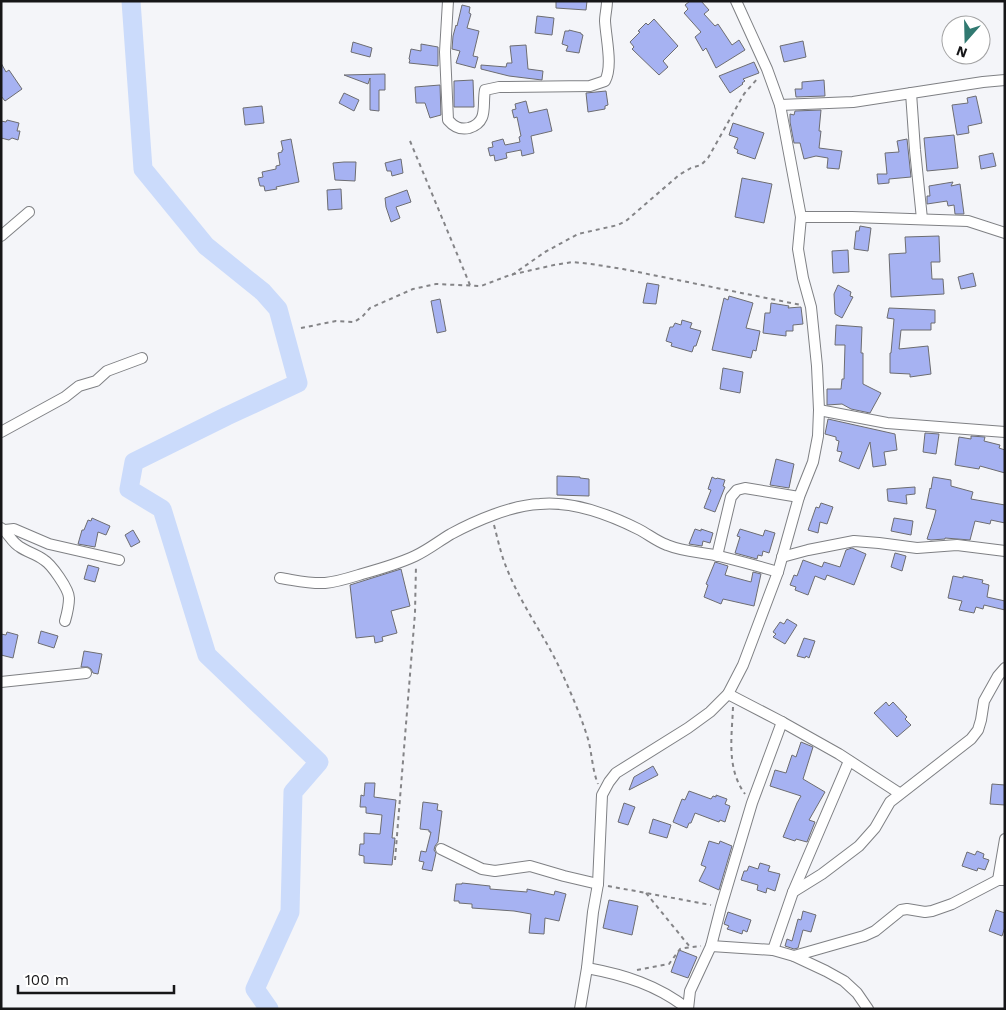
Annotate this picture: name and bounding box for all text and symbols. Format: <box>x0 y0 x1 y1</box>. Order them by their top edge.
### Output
north arrow <box>941 15 991 65</box>
text: N <box>954 43 969 62</box>
scale bar <box>18 962 174 994</box>
text: 100 m <box>25 971 69 989</box>

